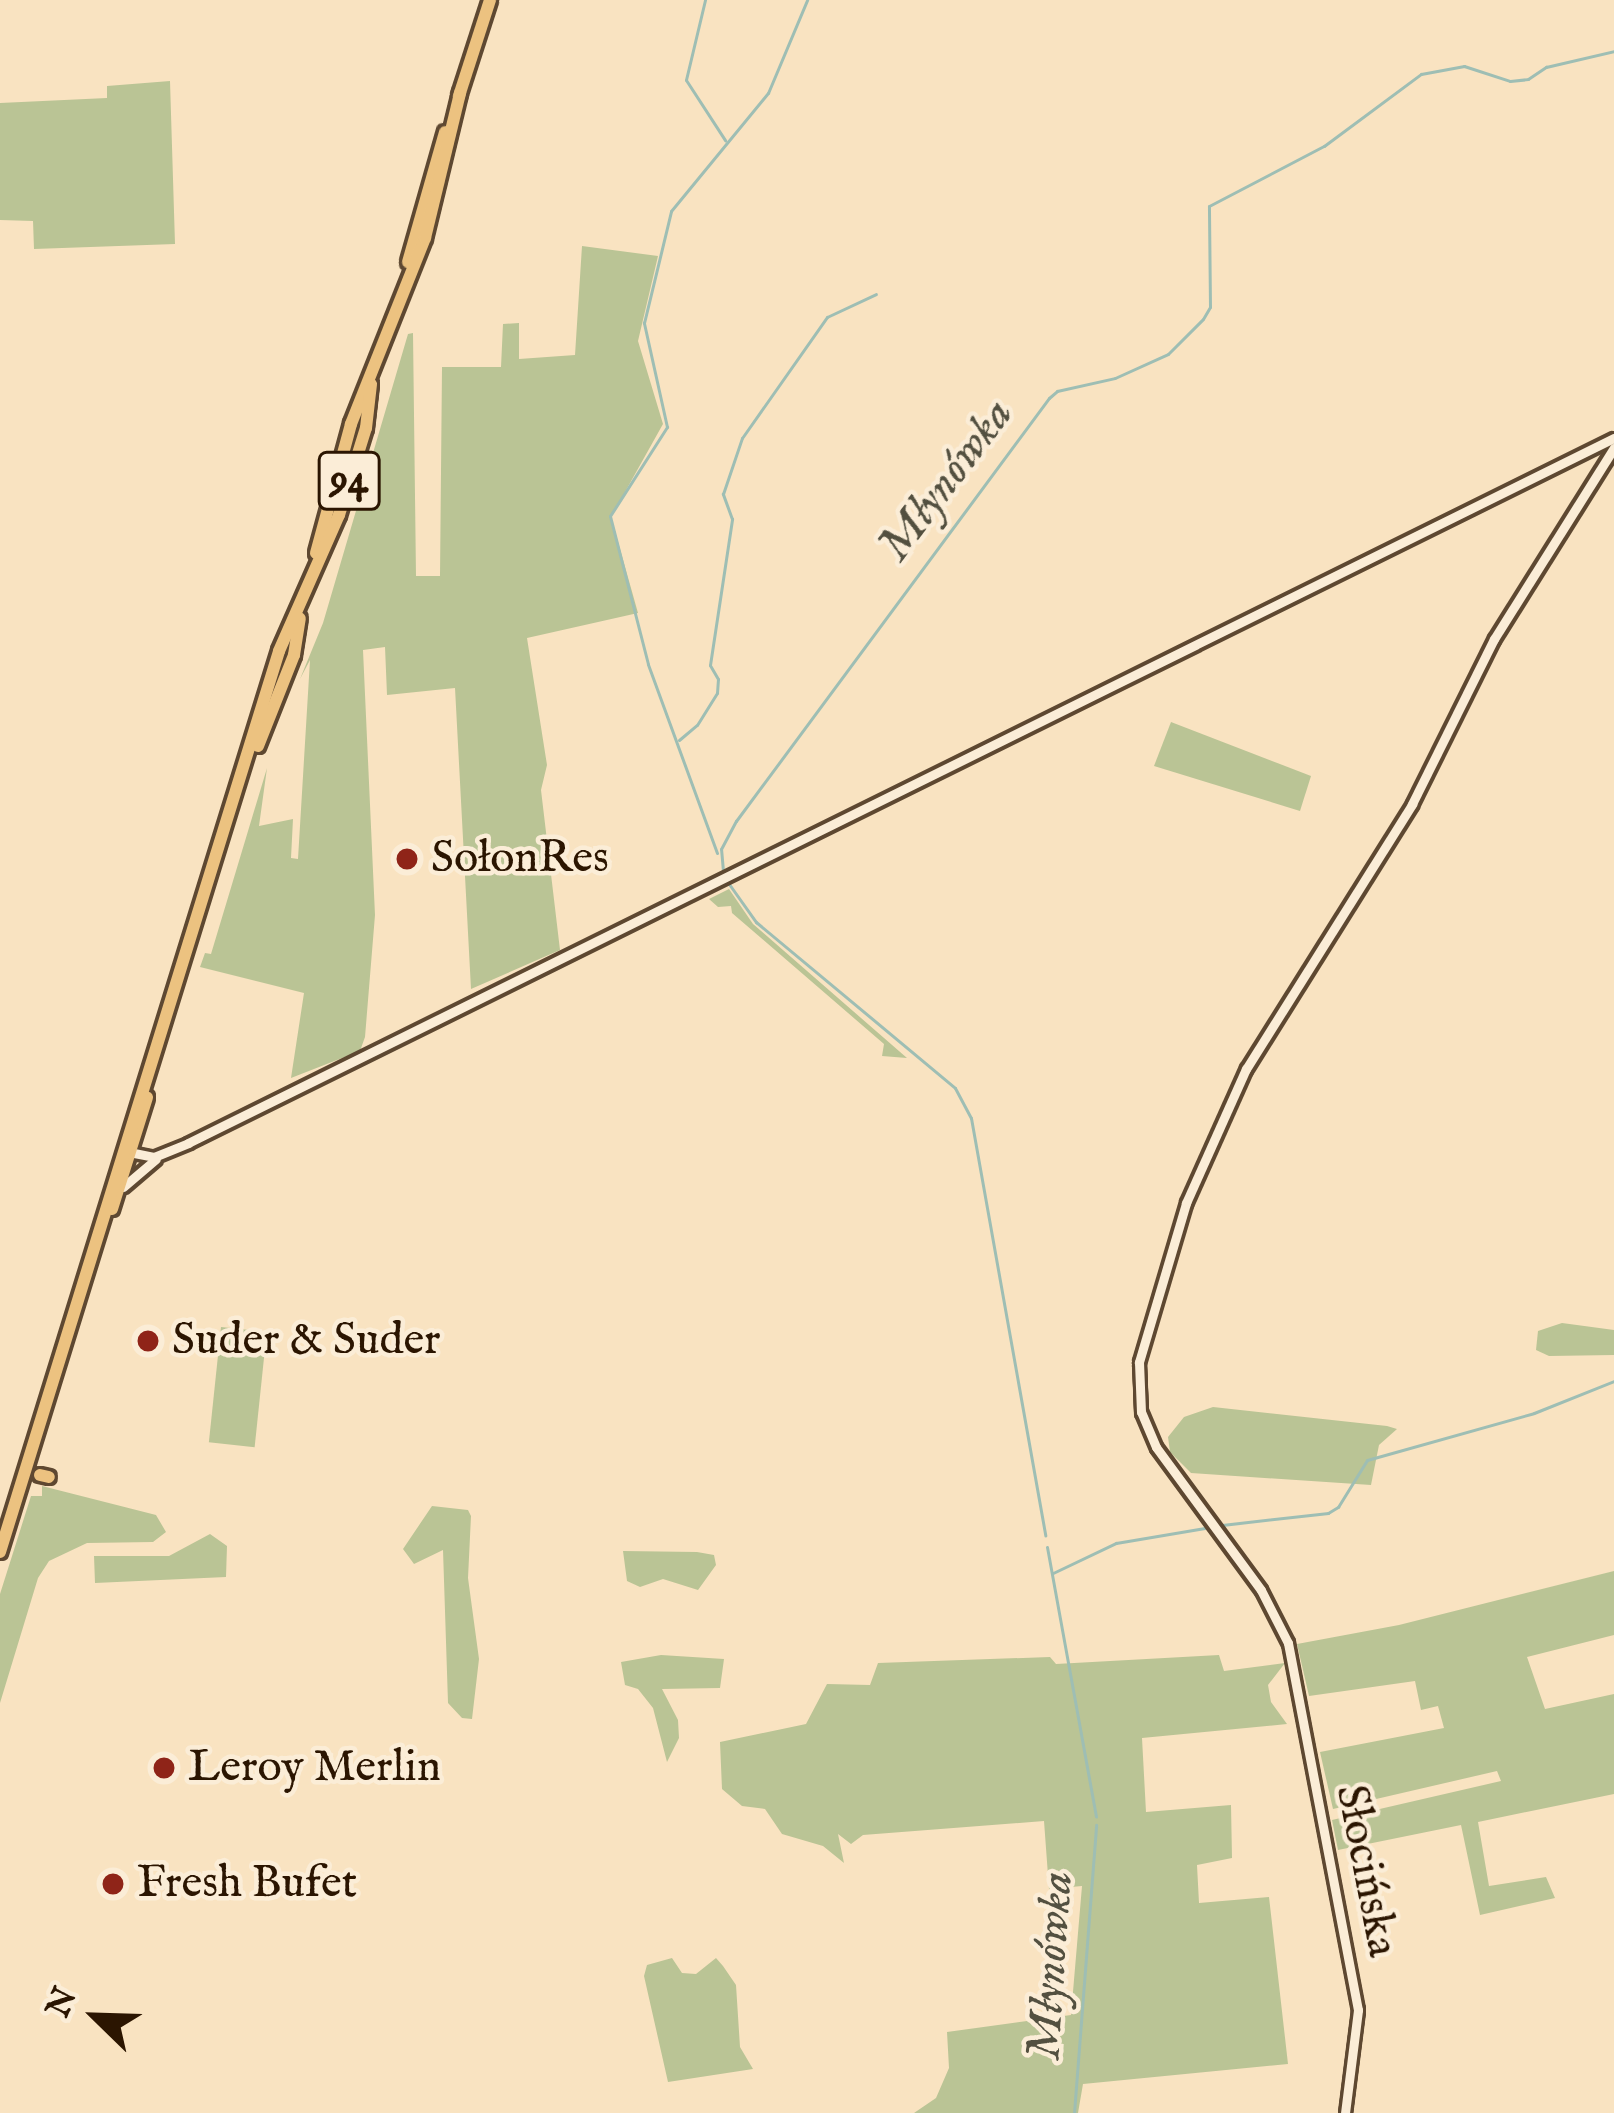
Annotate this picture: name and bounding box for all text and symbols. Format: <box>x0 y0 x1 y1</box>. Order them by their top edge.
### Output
water label: Młynówka <box>867 388 1027 574</box>
road number: 94 <box>316 445 382 517</box>
place label: SołonRes <box>431 832 609 886</box>
marker: SołonRes <box>394 846 420 872</box>
place label: Suder & Suder <box>172 1314 441 1368</box>
marker: Suder & Suder <box>135 1328 161 1354</box>
place label: Leroy Merlin <box>188 1741 441 1795</box>
marker: Leroy Merlin <box>151 1755 177 1781</box>
street label: Słocińska <box>1323 1780 1409 1962</box>
place label: Fresh Bufet <box>137 1857 357 1911</box>
water label: Młynówka <box>1017 1869 1087 2063</box>
marker: Fresh Bufet <box>100 1871 126 1897</box>
north arrow <box>36 1957 156 2077</box>
text: N <box>38 1982 88 2024</box>

